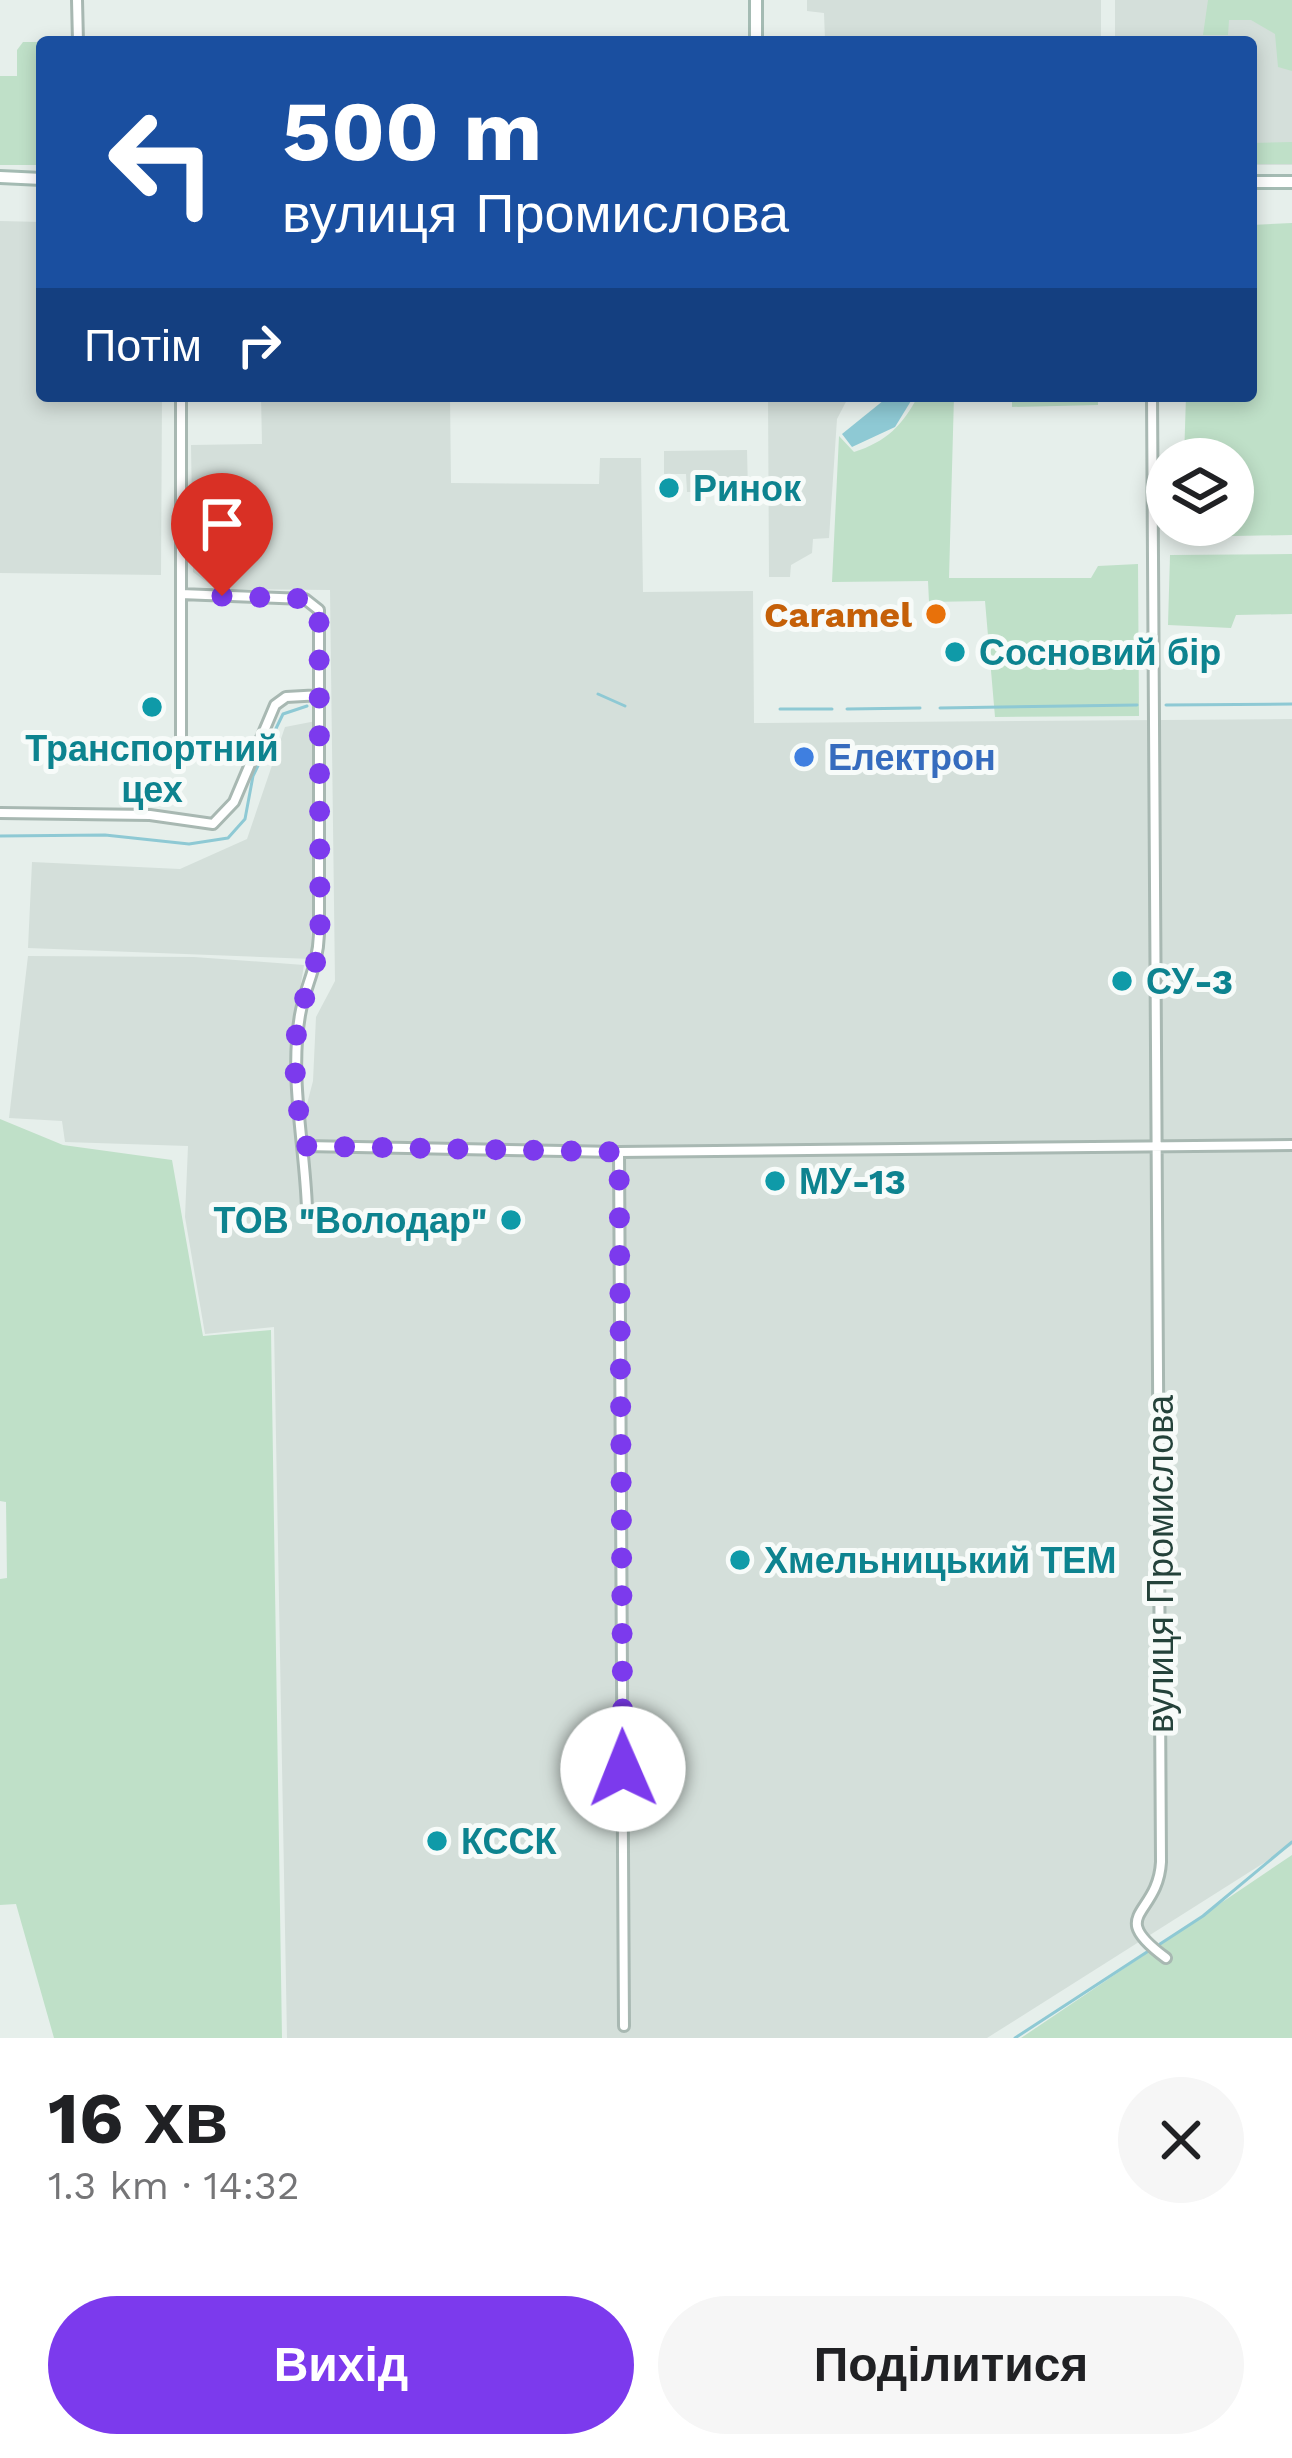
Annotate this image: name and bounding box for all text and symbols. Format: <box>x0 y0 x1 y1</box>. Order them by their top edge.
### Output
text: 500 m <box>282 82 542 180</box>
icon: left <box>84 84 240 240</box>
text: вулиця Промислова <box>282 182 789 245</box>
icon: right <box>226 312 292 378</box>
text: Потім <box>84 319 202 372</box>
map controls <box>1146 438 1254 546</box>
button: layers <box>1146 438 1254 546</box>
place label: Ринок <box>693 468 802 510</box>
pin <box>171 473 273 596</box>
marker: Ринок <box>656 475 682 501</box>
icon: arrive <box>189 491 255 557</box>
place label: Caramel <box>764 594 912 636</box>
marker: Caramel <box>923 601 949 627</box>
place label: Сосновий бір <box>979 632 1221 674</box>
marker: Сосновий бір <box>942 639 968 665</box>
marker: Транспортний цех <box>139 694 165 720</box>
place label: Транспортний цех <box>25 728 279 811</box>
place label: Електрон <box>828 737 996 779</box>
marker: Електрон <box>791 744 817 770</box>
place label: СУ-3 <box>1146 961 1233 1003</box>
marker: СУ-3 <box>1109 968 1135 994</box>
place label: МУ-13 <box>799 1161 906 1203</box>
marker: МУ-13 <box>762 1168 788 1194</box>
place label: ТОВ "Володар" <box>214 1200 487 1242</box>
marker: ТОВ "Володар" <box>498 1207 524 1233</box>
street label: вулиця Промислова <box>1140 1394 1182 1733</box>
place label: Хмельницький ТЕМ <box>764 1540 1116 1582</box>
marker: Хмельницький ТЕМ <box>727 1547 753 1573</box>
position arrow <box>560 1706 686 1832</box>
place label: КССК <box>461 1821 557 1863</box>
marker: КССК <box>424 1828 450 1854</box>
text: 16 хв <box>48 2076 228 2160</box>
button: close <box>1118 2077 1244 2203</box>
text: 1.3 km · 14:32 <box>48 2163 300 2208</box>
button: Вихід <box>48 2296 634 2434</box>
button: Поділитися <box>658 2296 1244 2434</box>

